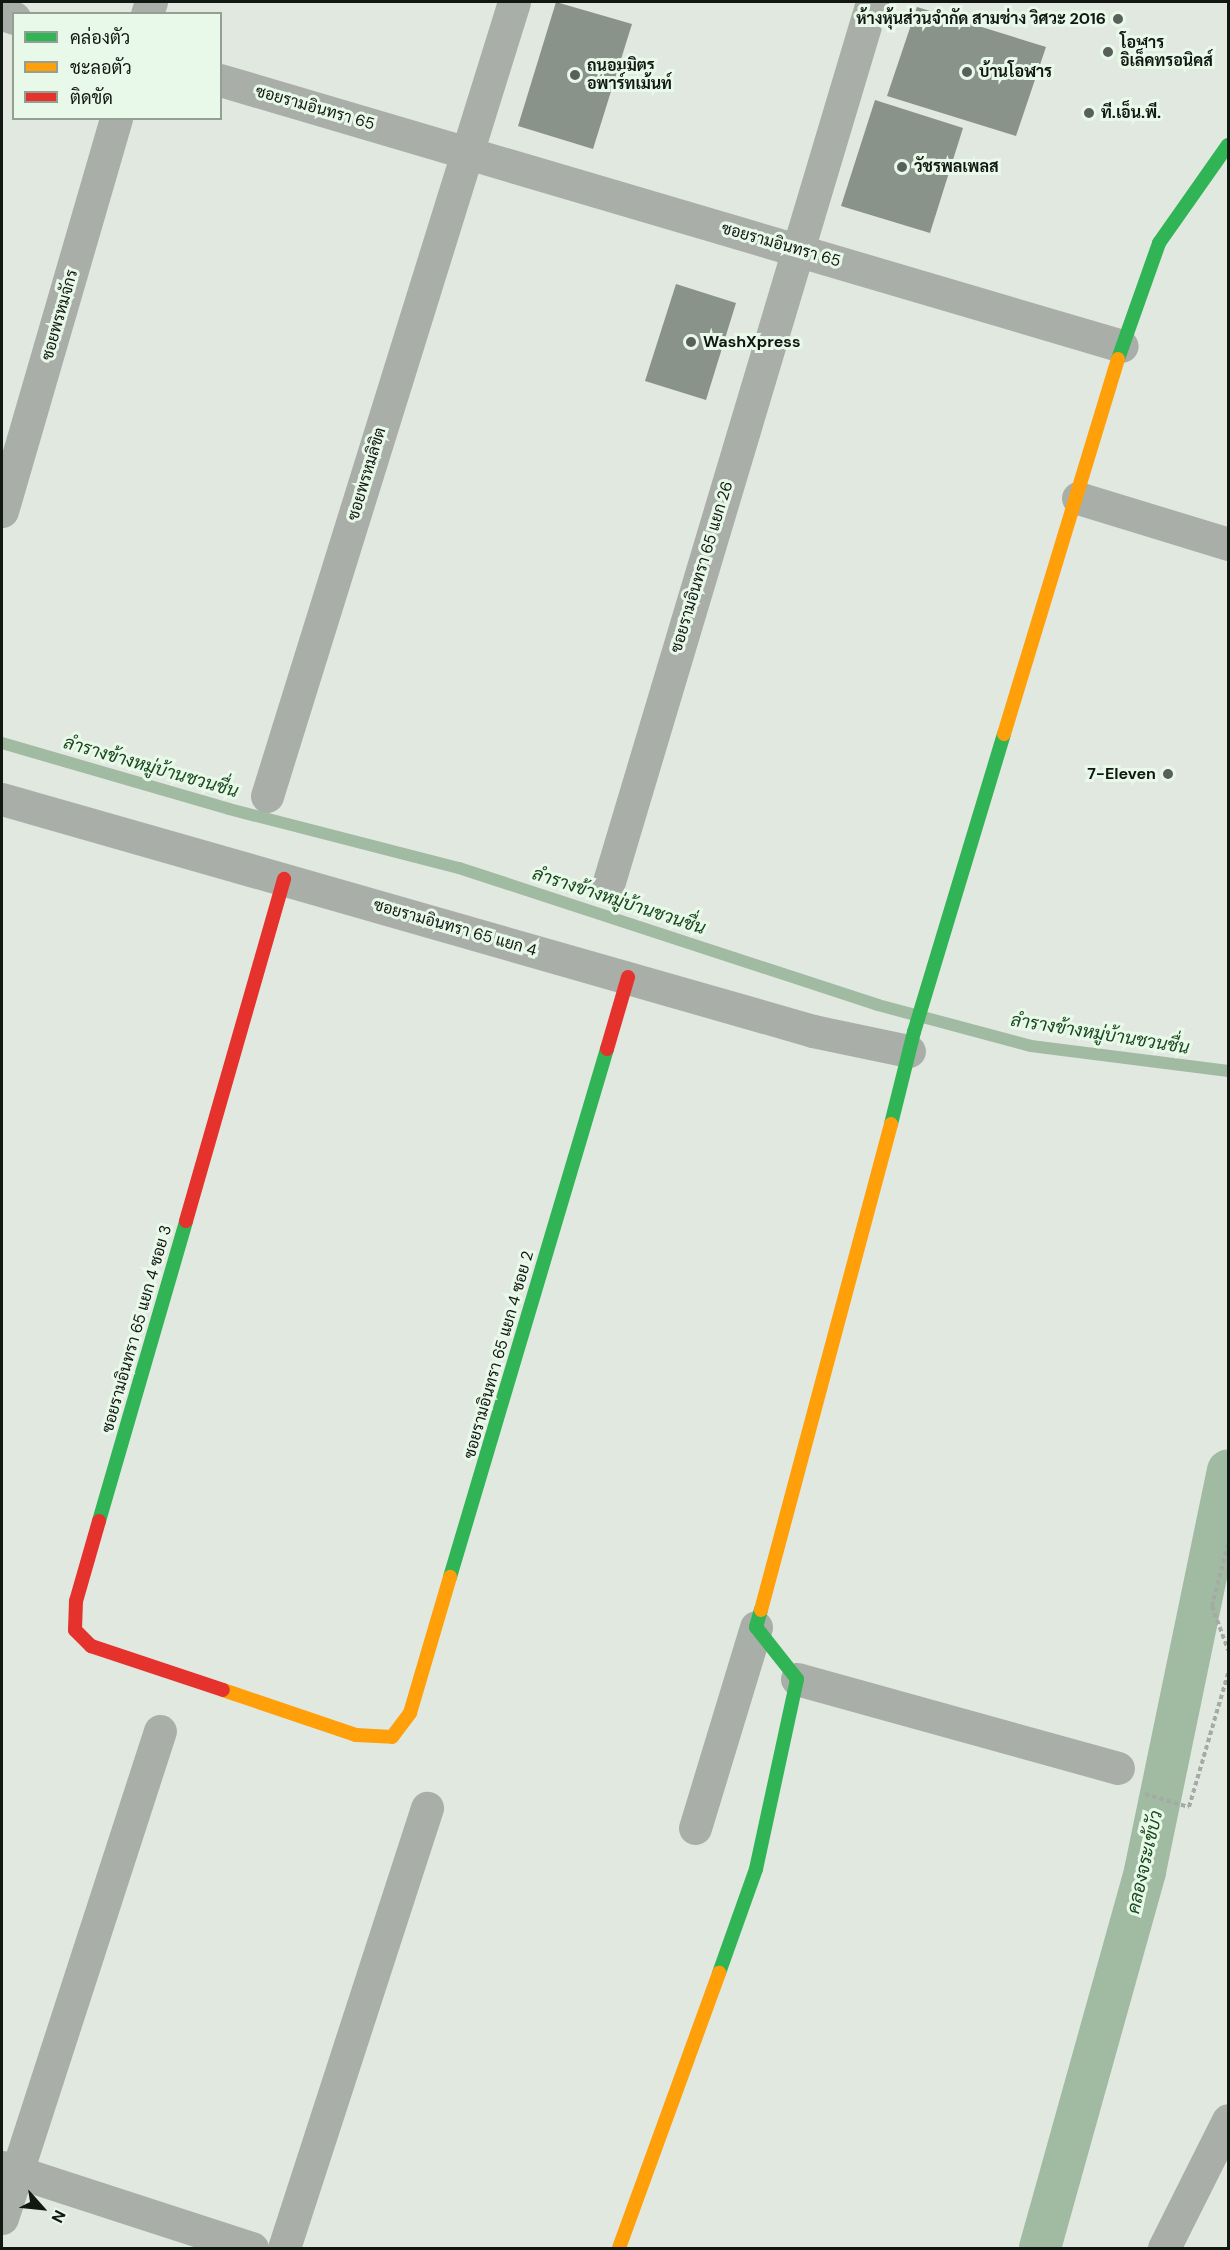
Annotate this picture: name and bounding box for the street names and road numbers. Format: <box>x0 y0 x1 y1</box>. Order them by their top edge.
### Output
street label: ซอยรามอินทรา 65 <box>253 82 377 134</box>
street label: ซอยรามอินทรา 65 <box>719 219 843 271</box>
street label: ซอยพรหมจักร <box>38 267 82 363</box>
street label: ซอยพรหมลิขิต <box>344 425 390 523</box>
street label: ซอยรามอินทรา 65 แยก 26 <box>667 479 737 655</box>
street label: ซอยรามอินทรา 65 แยก 4 <box>371 895 539 961</box>
street label: ซอยรามอินทรา 65 แยก 4 ซอย 3 <box>98 1223 176 1435</box>
street label: ซอยรามอินทรา 65 แยก 4 ซอย 2 <box>460 1249 538 1461</box>

